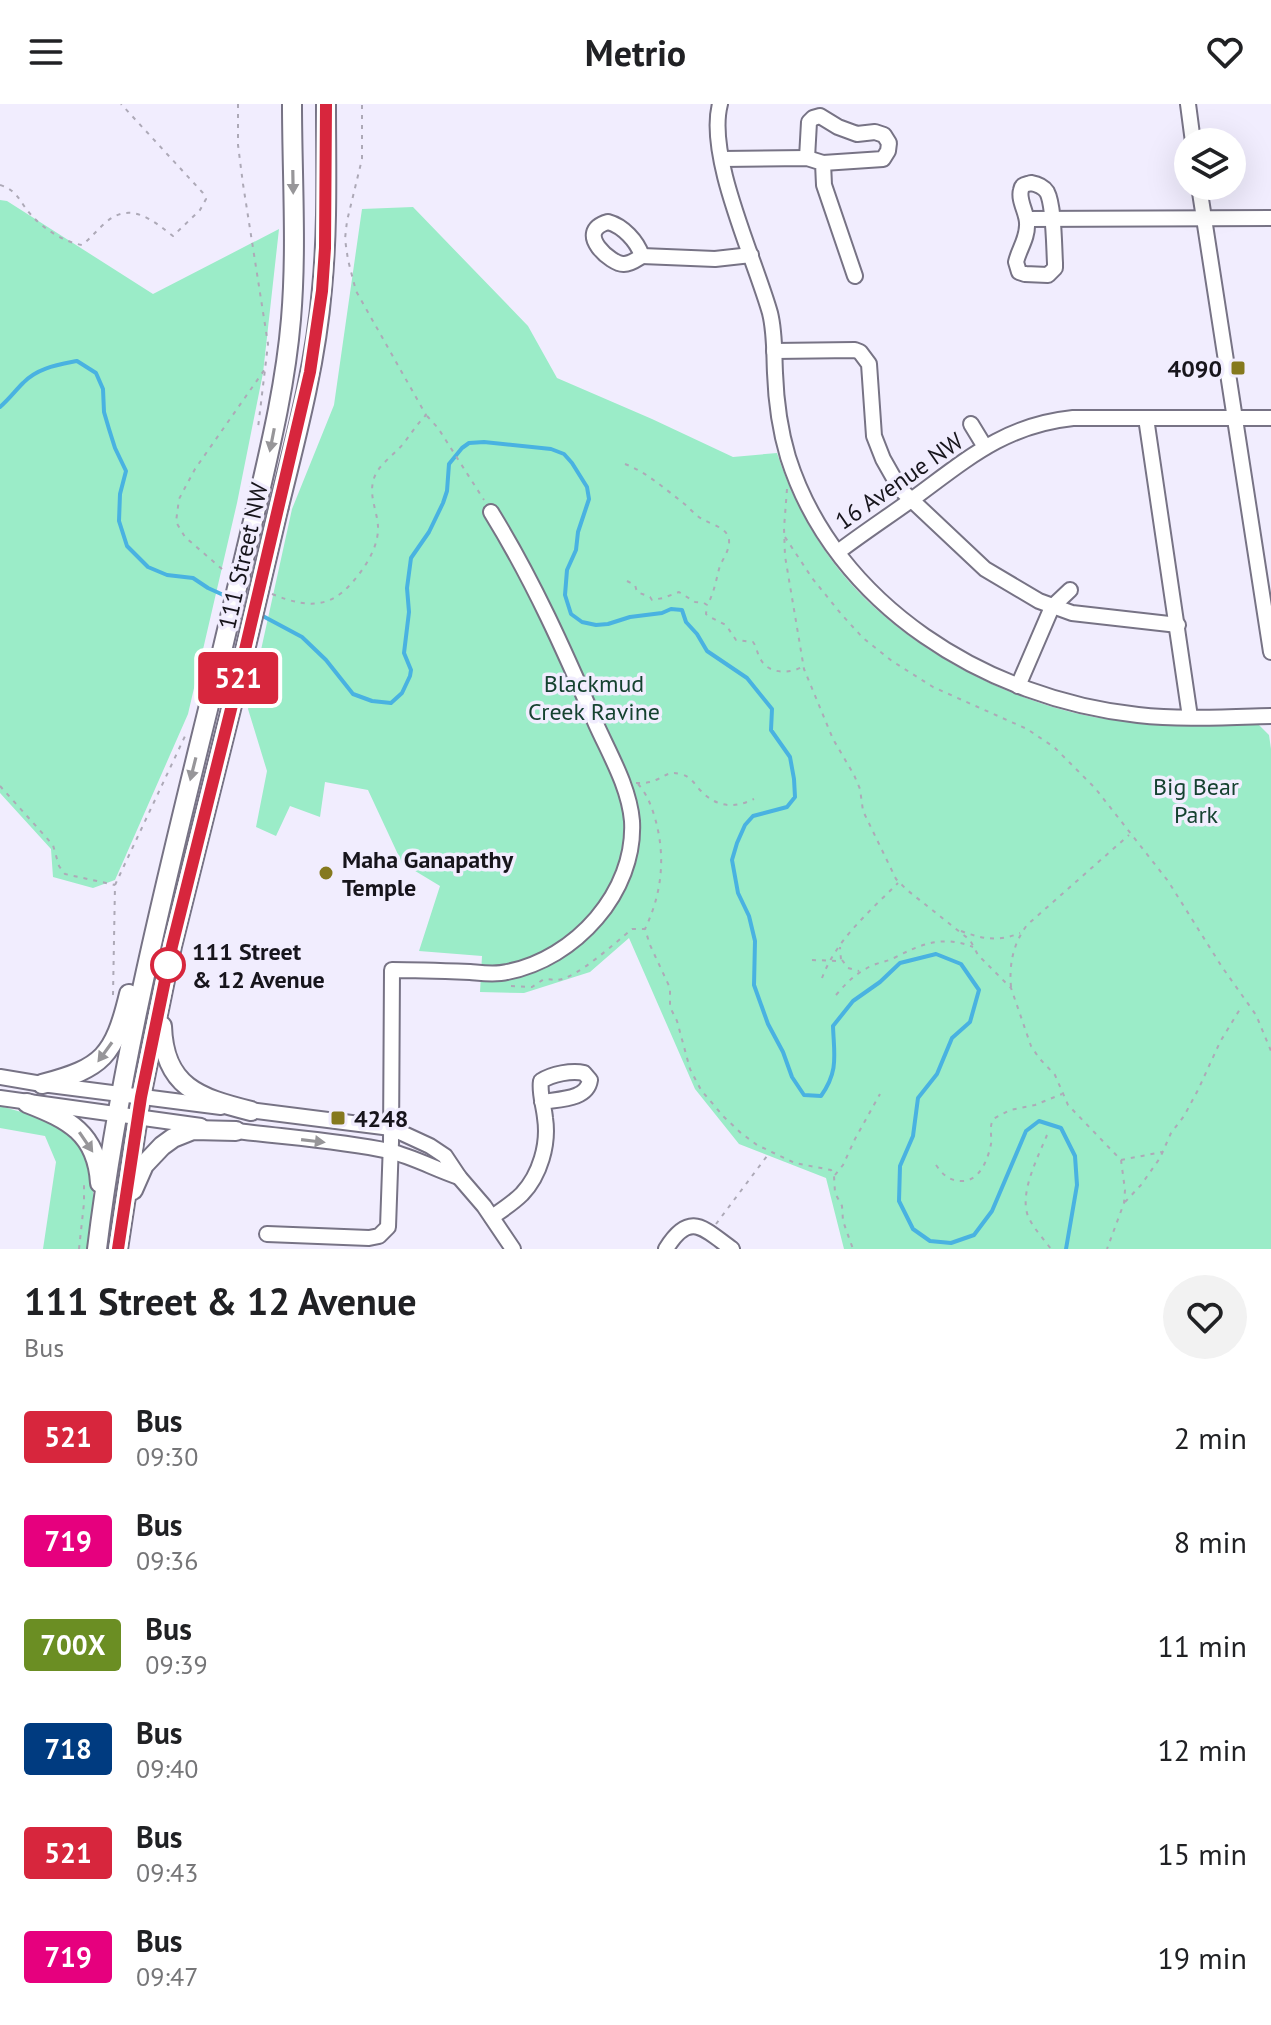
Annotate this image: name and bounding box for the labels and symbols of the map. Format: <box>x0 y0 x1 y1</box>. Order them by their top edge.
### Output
one-way arrow <box>286 170 299 195</box>
place label: 4090 <box>1168 353 1222 384</box>
marker: 4090 <box>1229 359 1247 377</box>
street label: 16 Avenue NW <box>829 425 969 536</box>
one-way arrow <box>265 428 278 453</box>
street label: 111 Street NW <box>211 480 275 632</box>
line badge: 521 <box>192 652 284 704</box>
park label: Blackmud Creek Ravine <box>528 668 660 727</box>
one-way arrow <box>186 757 199 782</box>
park label: Big Bear Park <box>1153 771 1239 830</box>
place label: Maha Ganapathy Temple <box>342 844 514 903</box>
marker: Maha Ganapathy Temple <box>317 864 335 882</box>
place label: 111 Street & 12 Avenue <box>192 936 325 995</box>
marker: 111 Street & 12 Avenue <box>151 948 185 982</box>
one-way arrow <box>97 1041 113 1063</box>
place label: 4248 <box>354 1103 408 1134</box>
marker: 4248 <box>329 1109 347 1127</box>
one-way arrow <box>79 1131 94 1152</box>
one-way arrow <box>301 1134 326 1147</box>

